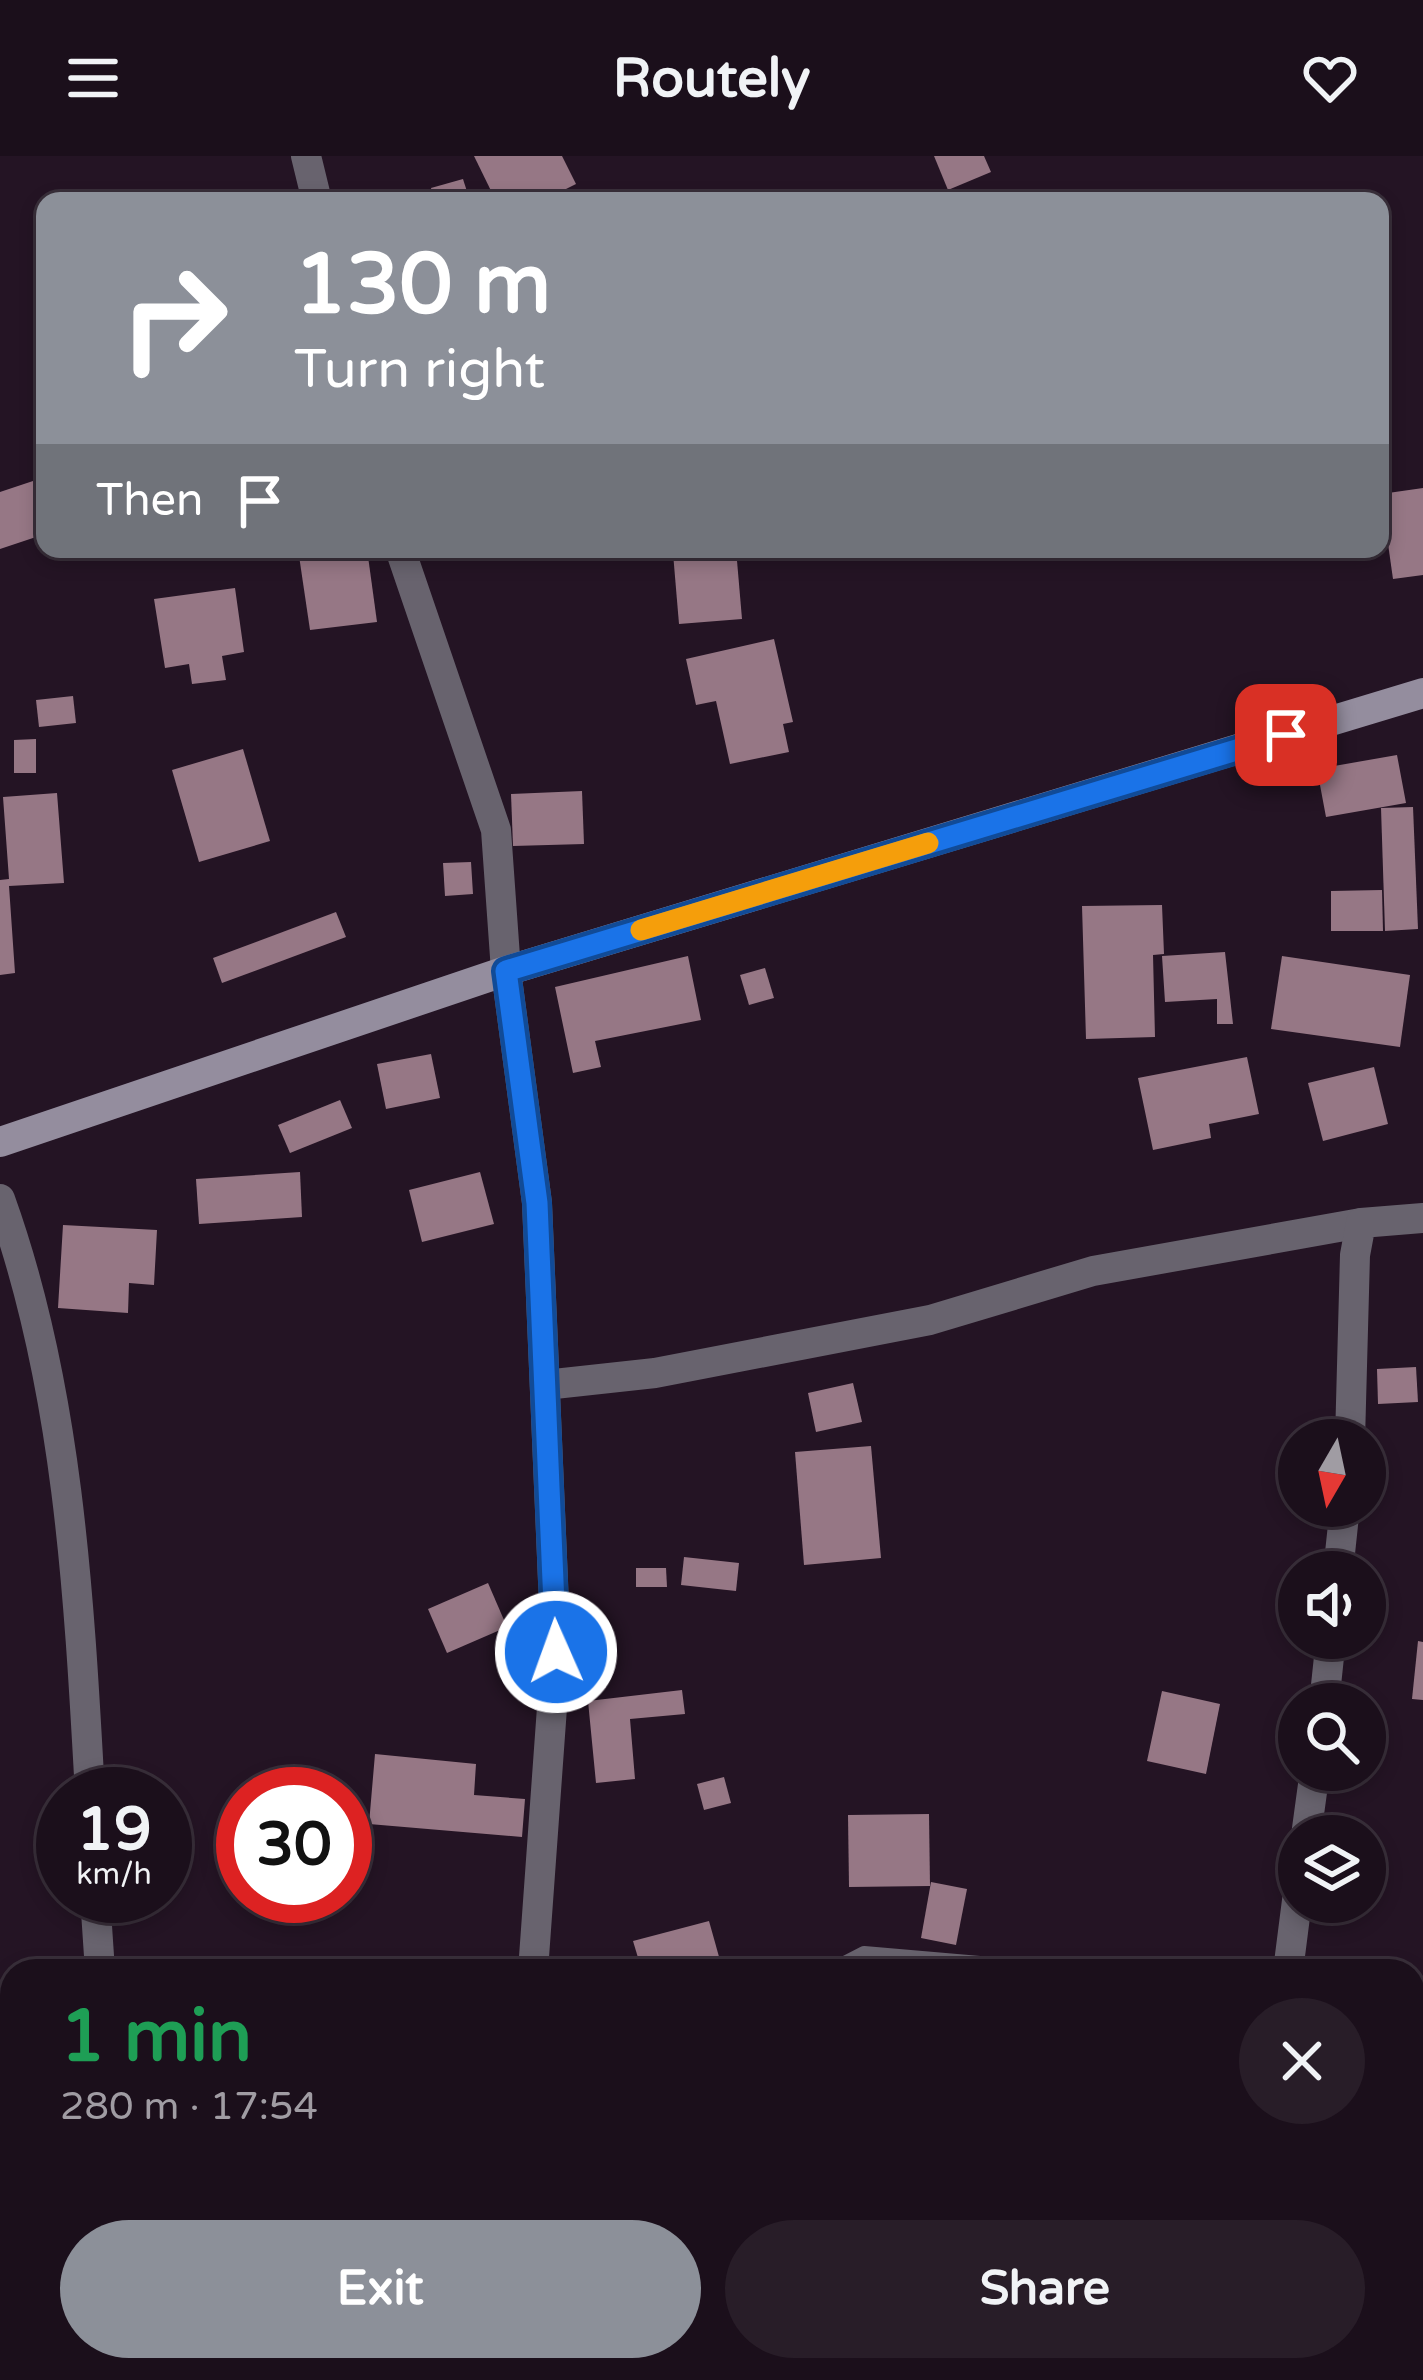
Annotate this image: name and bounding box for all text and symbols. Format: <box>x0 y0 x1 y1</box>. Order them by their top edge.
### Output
icon: menu <box>60 45 126 111</box>
icon: heart <box>1297 45 1363 111</box>
text: Routely <box>613 46 810 111</box>
text: 130 m <box>294 235 551 336</box>
icon: right <box>96 240 252 396</box>
text: Turn right <box>294 337 545 402</box>
icon: arrive <box>227 468 293 534</box>
text: Then <box>96 474 203 528</box>
pin <box>1235 684 1337 786</box>
icon: arrive <box>1253 702 1319 768</box>
north arrow <box>1278 1419 1386 1527</box>
map controls <box>1278 1419 1386 1923</box>
button: sound <box>1278 1551 1386 1659</box>
position arrow <box>493 1589 619 1715</box>
button: search <box>1278 1683 1386 1791</box>
speed limit sign: 30 <box>216 1767 372 1923</box>
text: 19 <box>76 1794 152 1866</box>
button: layers <box>1278 1815 1386 1923</box>
text: km/h <box>76 1856 152 1893</box>
text: 1 min <box>60 1994 252 2081</box>
button: close <box>1239 1998 1365 2124</box>
text: 280 m · 17:54 <box>60 2083 318 2130</box>
button: Exit <box>60 2220 701 2358</box>
button: Share <box>725 2220 1365 2358</box>

